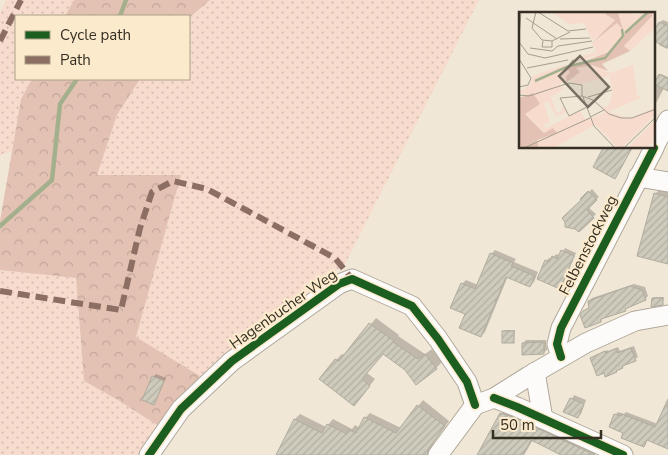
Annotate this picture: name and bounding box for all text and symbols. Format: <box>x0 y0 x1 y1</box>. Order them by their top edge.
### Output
inset map <box>519 12 656 149</box>
legend <box>15 15 190 80</box>
text: Cycle path <box>60 25 131 45</box>
text: Path <box>60 50 91 70</box>
street label: Felbenstockweg <box>554 192 622 298</box>
street label: Hagenbucher Weg <box>225 264 341 354</box>
scale bar <box>493 408 600 440</box>
text: 50 m <box>500 415 535 435</box>

